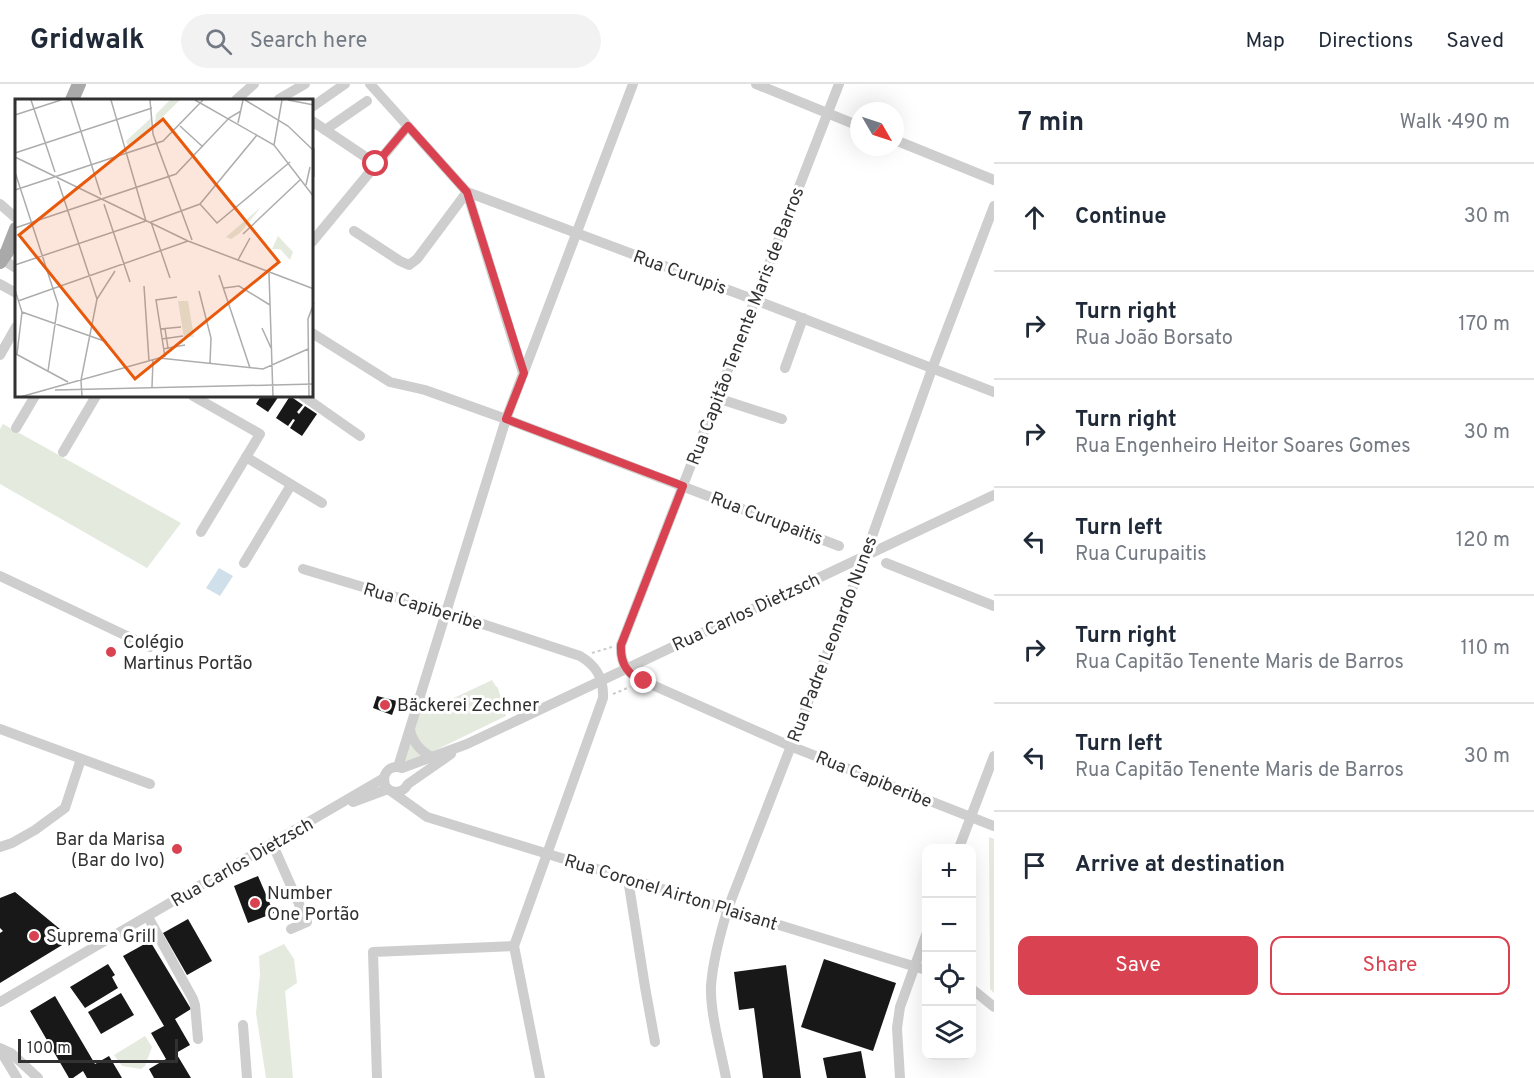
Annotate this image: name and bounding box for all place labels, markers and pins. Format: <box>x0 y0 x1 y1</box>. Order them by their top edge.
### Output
place label: Colégio Martinus Portão <box>123 632 253 676</box>
marker: Colégio Martinus Portão <box>104 645 118 659</box>
place label: Bäckerei Zechner <box>397 695 539 718</box>
marker: Bäckerei Zechner <box>378 698 392 712</box>
place label: Bar da Marisa (Bar do Ivo) <box>55 829 165 873</box>
marker: Bar da Marisa (Bar do Ivo) <box>170 842 184 856</box>
place label: Number One Portão <box>267 883 359 927</box>
marker: Number One Portão <box>248 896 262 910</box>
place label: Suprema Grill <box>46 926 156 949</box>
marker: Suprema Grill <box>27 929 41 943</box>

